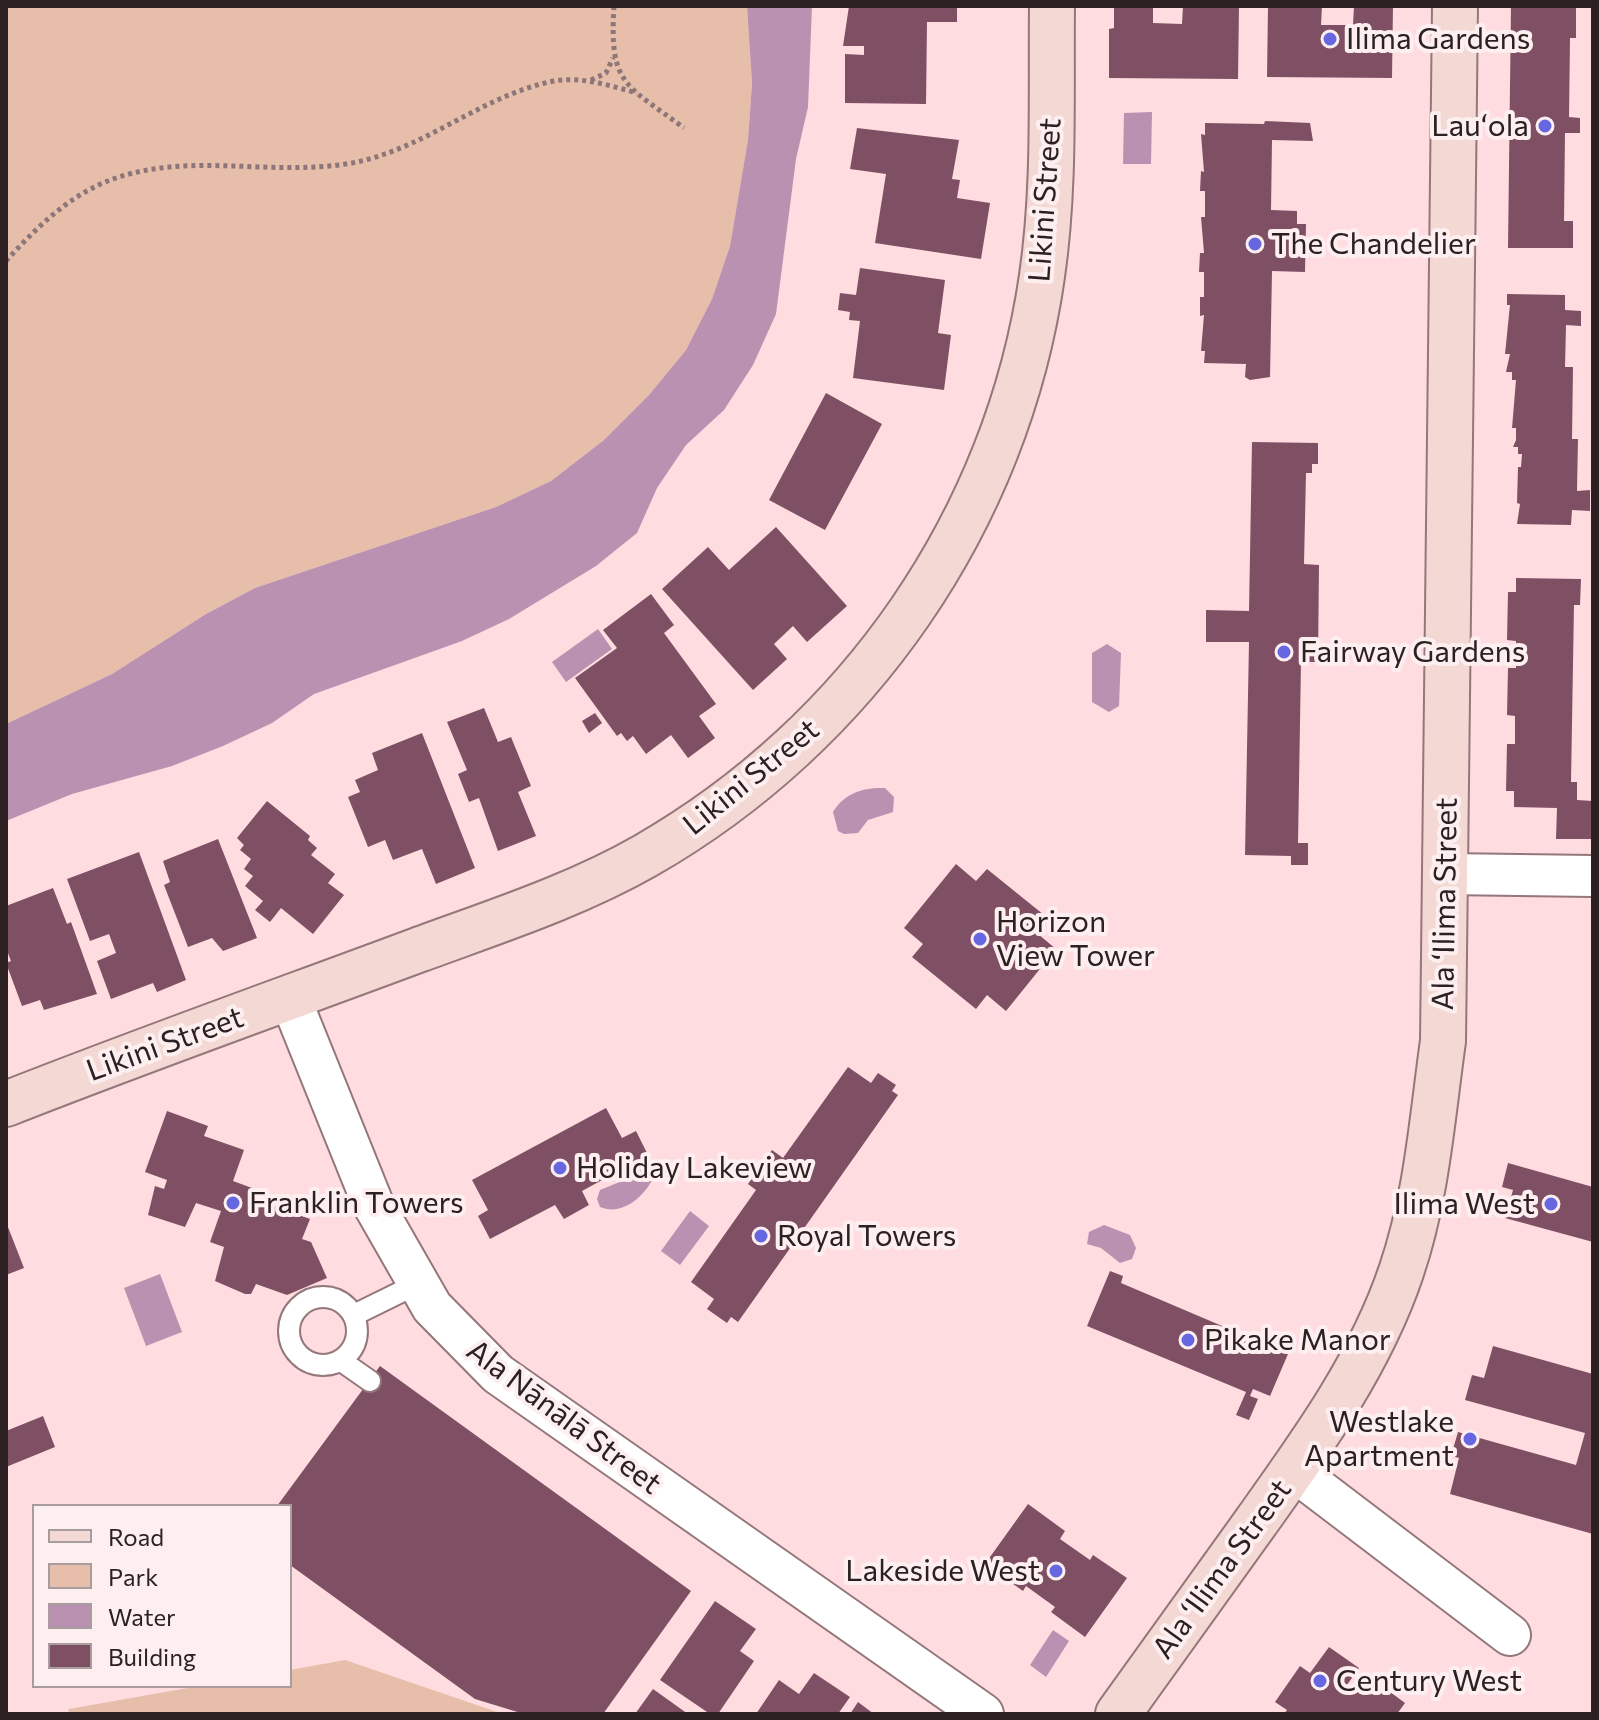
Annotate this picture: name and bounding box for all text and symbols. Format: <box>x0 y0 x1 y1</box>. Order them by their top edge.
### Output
place label: Ilima Gardens <box>1346 21 1530 57</box>
marker: Ilima Gardens <box>1321 30 1339 48</box>
place label: Lauʻola <box>1431 108 1529 144</box>
street label: Likini Street <box>1021 117 1069 283</box>
marker: Lauʻola <box>1536 117 1554 135</box>
place label: The Chandelier <box>1271 226 1476 262</box>
marker: The Chandelier <box>1246 235 1264 253</box>
place label: Fairway Gardens <box>1300 634 1525 670</box>
marker: Fairway Gardens <box>1275 643 1293 661</box>
street label: Likini Street <box>676 711 826 843</box>
street label: Ala ʻIlima Street <box>1425 797 1465 1011</box>
place label: Horizon View Tower <box>996 904 1155 974</box>
marker: Horizon View Tower <box>971 930 989 948</box>
street label: Likini Street <box>82 999 248 1089</box>
place label: Holiday Lakeview <box>576 1150 812 1186</box>
marker: Holiday Lakeview <box>551 1159 569 1177</box>
place label: Franklin Towers <box>249 1185 464 1221</box>
place label: Ilima West <box>1393 1186 1535 1222</box>
marker: Franklin Towers <box>224 1194 242 1212</box>
marker: Ilima West <box>1542 1195 1560 1213</box>
place label: Royal Towers <box>777 1218 957 1254</box>
marker: Royal Towers <box>752 1227 770 1245</box>
place label: Pikake Manor <box>1204 1322 1391 1358</box>
marker: Pikake Manor <box>1179 1331 1197 1349</box>
street label: Ala Nānālā Street <box>460 1332 668 1502</box>
place label: Westlake Apartment <box>1304 1404 1454 1474</box>
marker: Westlake Apartment <box>1461 1430 1479 1448</box>
street label: Ala ʻIlima Street <box>1145 1472 1299 1666</box>
legend <box>32 1504 292 1688</box>
text: Road <box>108 1522 164 1551</box>
place label: Lakeside West <box>845 1553 1040 1589</box>
text: Park <box>108 1562 158 1591</box>
marker: Lakeside West <box>1047 1562 1065 1580</box>
text: Water <box>108 1602 176 1631</box>
text: Building <box>108 1642 196 1671</box>
place label: Century West <box>1336 1663 1522 1699</box>
marker: Century West <box>1311 1672 1329 1690</box>

